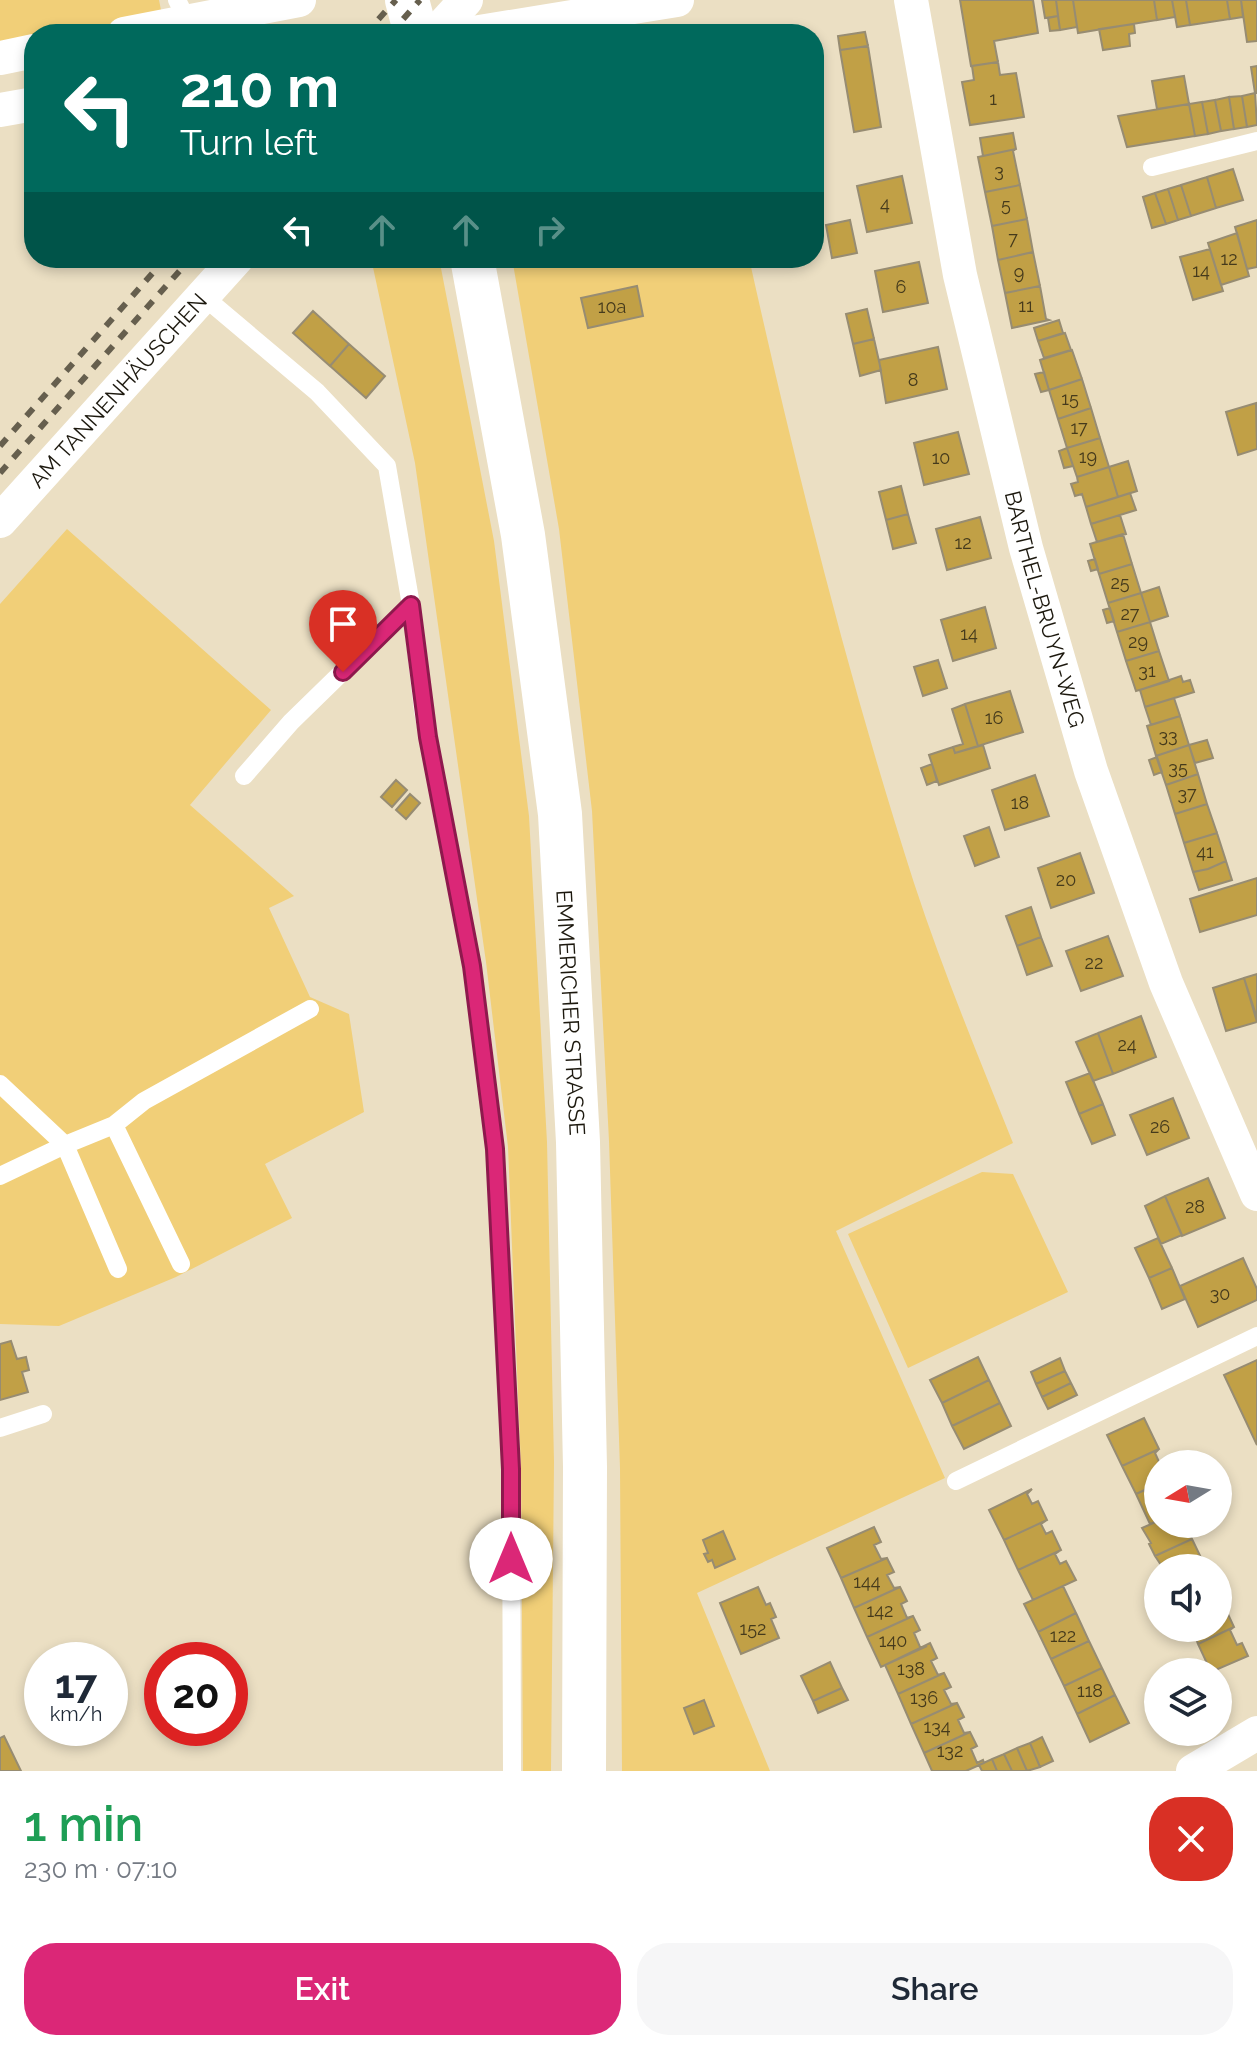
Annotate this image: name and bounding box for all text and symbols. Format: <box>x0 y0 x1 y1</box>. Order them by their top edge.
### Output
text: 210 m <box>180 54 339 120</box>
icon: left <box>48 56 152 160</box>
house number: 1 <box>989 88 997 109</box>
text: Turn left <box>180 121 318 163</box>
house number: 3 <box>994 160 1004 181</box>
house number: 4 <box>880 193 890 214</box>
house number: 5 <box>1001 194 1011 215</box>
icon: left <box>276 208 320 252</box>
icon: ahead <box>360 208 404 252</box>
icon: ahead <box>444 208 488 252</box>
icon: right <box>528 208 572 252</box>
house number: 7 <box>1008 228 1018 249</box>
house number: 12 <box>1220 248 1238 269</box>
house number: 14 <box>1192 260 1210 281</box>
house number: 9 <box>1014 262 1024 283</box>
house number: 6 <box>896 276 907 297</box>
street label: AM TANNENHÄUSCHEN <box>24 288 212 493</box>
house number: 11 <box>1018 295 1034 316</box>
house number: 10a <box>598 296 626 317</box>
house number: 8 <box>908 369 918 390</box>
house number: 15 <box>1061 388 1079 409</box>
house number: 17 <box>1070 417 1088 438</box>
house number: 19 <box>1079 446 1097 467</box>
house number: 10 <box>932 447 950 468</box>
street label: BARTHEL-BRUYN-WEG <box>1000 488 1091 730</box>
house number: 12 <box>954 532 972 553</box>
house number: 25 <box>1110 572 1130 593</box>
pin <box>309 590 377 672</box>
icon: arrive <box>321 602 365 646</box>
house number: 27 <box>1120 603 1140 624</box>
house number: 14 <box>960 623 978 644</box>
house number: 29 <box>1128 631 1148 652</box>
house number: 31 <box>1138 660 1156 681</box>
house number: 16 <box>985 707 1003 728</box>
house number: 33 <box>1158 725 1178 746</box>
house number: 35 <box>1168 757 1188 778</box>
house number: 37 <box>1177 783 1197 804</box>
house number: 18 <box>1011 792 1029 813</box>
house number: 41 <box>1196 841 1214 862</box>
house number: 20 <box>1056 869 1076 890</box>
street label: EMMERICHER STRASSE <box>551 889 591 1136</box>
house number: 22 <box>1085 952 1103 973</box>
house number: 24 <box>1117 1034 1137 1055</box>
house number: 26 <box>1150 1116 1170 1137</box>
house number: 28 <box>1185 1196 1205 1217</box>
house number: 30 <box>1210 1283 1230 1304</box>
north arrow <box>1144 1450 1232 1538</box>
map controls <box>1144 1450 1232 1746</box>
position arrow <box>469 1517 553 1601</box>
button: sound <box>1144 1554 1232 1642</box>
house number: 144 <box>853 1571 881 1592</box>
house number: 142 <box>867 1600 893 1621</box>
house number: 152 <box>740 1618 766 1639</box>
house number: 122 <box>1050 1625 1076 1646</box>
house number: 140 <box>879 1630 907 1651</box>
speed limit sign: 20 <box>144 1642 248 1746</box>
house number: 138 <box>897 1658 925 1679</box>
button: layers <box>1144 1658 1232 1746</box>
text: 17 <box>55 1660 97 1707</box>
house number: 118 <box>1077 1680 1103 1701</box>
house number: 136 <box>910 1687 938 1708</box>
text: km/h <box>50 1702 102 1726</box>
house number: 134 <box>923 1716 951 1737</box>
house number: 132 <box>937 1740 963 1761</box>
text: 1 min <box>24 1796 143 1852</box>
button: close <box>1149 1797 1233 1881</box>
text: 230 m · 07:10 <box>24 1854 178 1884</box>
button: Exit <box>24 1943 621 2035</box>
button: Share <box>637 1943 1233 2035</box>

